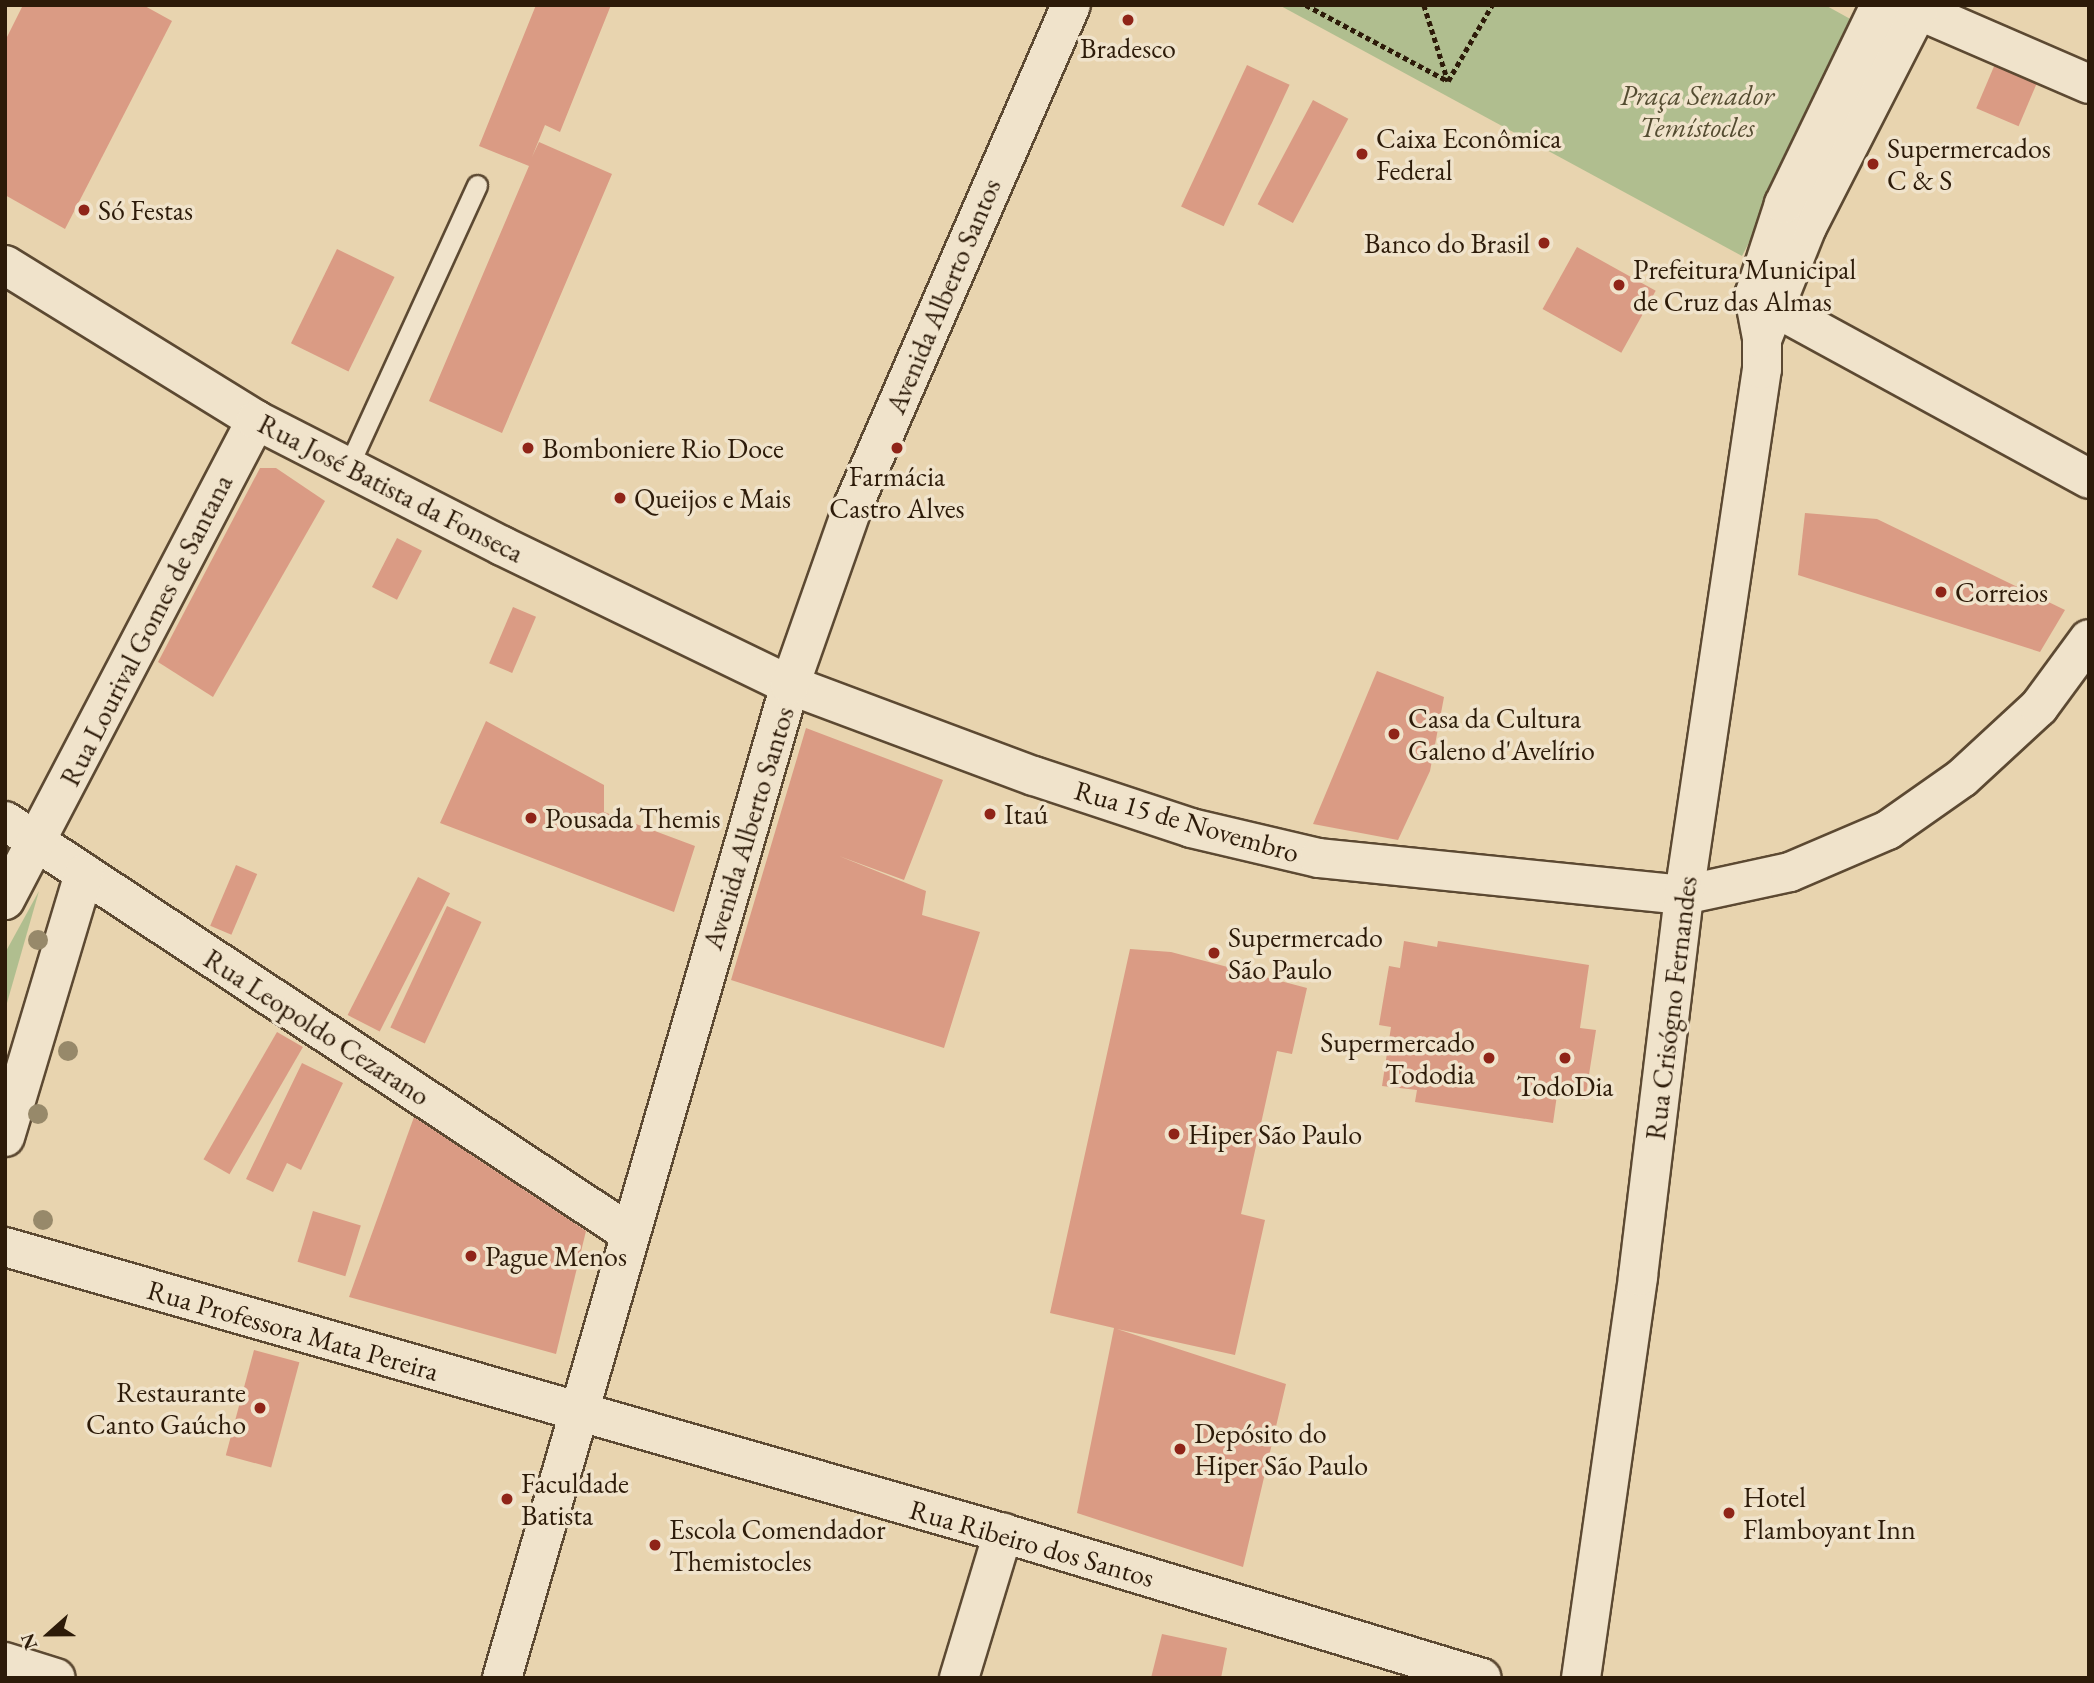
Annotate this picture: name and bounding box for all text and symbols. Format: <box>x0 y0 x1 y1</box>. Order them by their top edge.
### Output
marker: Bradesco <box>1120 12 1136 28</box>
place label: Bradesco <box>1080 31 1176 65</box>
park label: Praça Senador Temístocles <box>1620 78 1774 144</box>
place label: Caixa Econômica Federal <box>1376 121 1562 187</box>
place label: Supermercados C & S <box>1887 131 2051 197</box>
marker: Caixa Econômica Federal <box>1354 146 1370 162</box>
marker: Supermercados C & S <box>1865 156 1881 172</box>
street label: Avenida Alberto Santos <box>878 173 1008 419</box>
place label: Só Festas <box>98 193 193 227</box>
marker: Só Festas <box>76 202 92 218</box>
place label: Banco do Brasil <box>1364 226 1530 260</box>
marker: Banco do Brasil <box>1536 235 1552 251</box>
place label: Prefeitura Municipal de Cruz das Almas <box>1633 252 1856 318</box>
marker: Prefeitura Municipal de Cruz das Almas <box>1611 277 1627 293</box>
street label: Rua José Batista da Fonseca <box>253 406 529 570</box>
place label: Bomboniere Rio Doce <box>542 431 784 465</box>
marker: Bomboniere Rio Doce <box>520 440 536 456</box>
marker: Farmácia Castro Alves <box>889 440 905 456</box>
place label: Farmácia Castro Alves <box>829 459 965 525</box>
street label: Rua Lourival Gomes de Santana <box>53 469 239 791</box>
place label: Queijos e Mais <box>634 481 791 515</box>
marker: Queijos e Mais <box>612 490 628 506</box>
place label: Correios <box>1955 575 2048 609</box>
marker: Correios <box>1933 584 1949 600</box>
place label: Casa da Cultura Galeno d'Avelírio <box>1408 701 1595 767</box>
street label: Avenida Alberto Santos <box>695 703 801 953</box>
marker: Casa da Cultura Galeno d'Avelírio <box>1386 726 1402 742</box>
street label: Rua 15 de Novembro <box>1071 773 1303 869</box>
place label: Itaú <box>1004 797 1048 831</box>
place label: Pousada Themis <box>545 801 721 835</box>
marker: Itaú <box>982 806 998 822</box>
marker: Pousada Themis <box>523 810 539 826</box>
street label: Rua Crisógno Fernandes <box>1638 874 1704 1142</box>
place label: Supermercado São Paulo <box>1228 920 1383 986</box>
street label: Rua Leopoldo Cezarano <box>198 941 436 1113</box>
marker: Supermercado São Paulo <box>1206 945 1222 961</box>
place label: Supermercado Tododia <box>1320 1025 1475 1091</box>
marker: Supermercado Tododia <box>1481 1050 1497 1066</box>
marker: TodoDia <box>1557 1050 1573 1066</box>
place label: TodoDia <box>1517 1069 1613 1103</box>
place label: Hiper São Paulo <box>1188 1117 1362 1151</box>
marker: Hiper São Paulo <box>1166 1126 1182 1142</box>
place label: Pague Menos <box>485 1239 627 1273</box>
marker: Pague Menos <box>463 1248 479 1264</box>
street label: Rua Professora Mata Pereira <box>144 1272 442 1388</box>
place label: Restaurante Canto Gaúcho <box>86 1375 246 1441</box>
marker: Restaurante Canto Gaúcho <box>252 1400 268 1416</box>
place label: Depósito do Hiper São Paulo <box>1194 1416 1368 1482</box>
marker: Depósito do Hiper São Paulo <box>1172 1441 1188 1457</box>
place label: Faculdade Batista <box>521 1466 629 1532</box>
place label: Hotel Flamboyant Inn <box>1743 1480 1916 1546</box>
marker: Faculdade Batista <box>499 1491 515 1507</box>
street label: Rua Ribeiro dos Santos <box>906 1492 1158 1594</box>
marker: Hotel Flamboyant Inn <box>1721 1505 1737 1521</box>
place label: Escola Comendador Themistocles <box>669 1512 886 1578</box>
marker: Escola Comendador Themistocles <box>647 1537 663 1553</box>
north arrow <box>14 1599 84 1669</box>
text: N <box>15 1630 43 1653</box>

